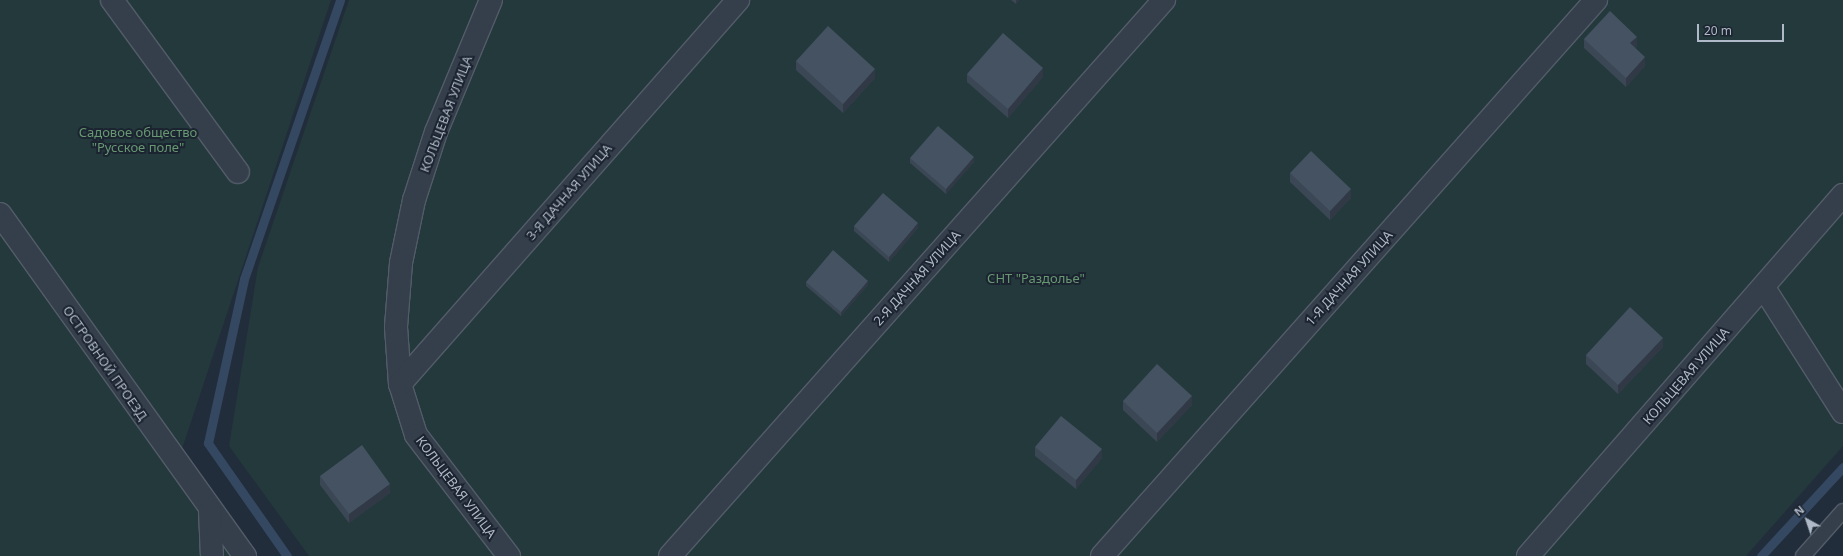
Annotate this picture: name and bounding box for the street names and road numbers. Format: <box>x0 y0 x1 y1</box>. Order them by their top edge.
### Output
street label: КОЛЬЦЕВАЯ УЛИЦА <box>417 54 475 174</box>
street label: 3-Я ДАЧНАЯ УЛИЦА <box>523 141 615 243</box>
street label: 2-Я ДАЧНАЯ УЛИЦА <box>870 227 964 329</box>
street label: 1-Я ДАЧНАЯ УЛИЦА <box>1302 227 1396 329</box>
street label: ОСТРОВНОЙ ПРОЕЗД <box>60 303 150 423</box>
street label: КОЛЬЦЕВАЯ УЛИЦА <box>1640 324 1732 428</box>
street label: КОЛЬЦЕВАЯ УЛИЦА <box>413 433 499 541</box>

